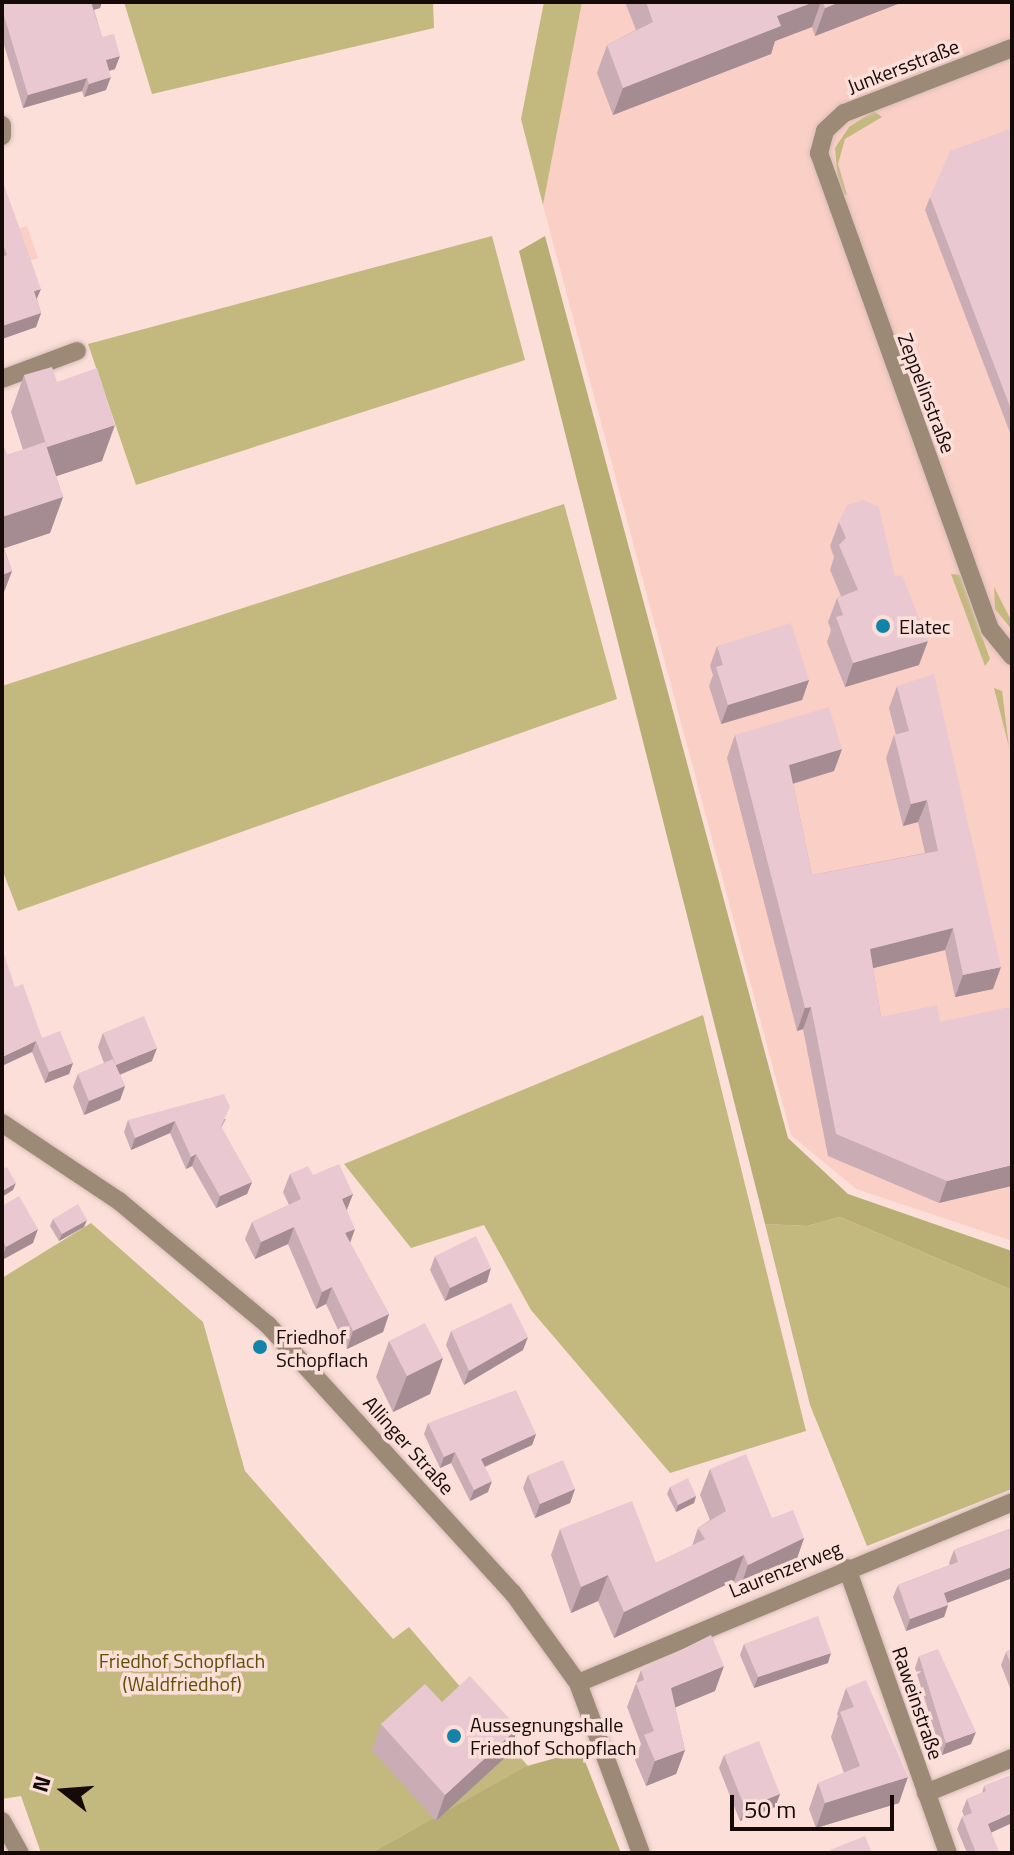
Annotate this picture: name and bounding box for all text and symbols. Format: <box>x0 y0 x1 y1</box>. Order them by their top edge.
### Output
street label: Junkersstraße <box>844 34 962 98</box>
street label: Zeppelinstraße <box>893 330 961 456</box>
place label: Elatec <box>899 614 951 638</box>
marker: Elatec <box>874 617 892 635</box>
place label: Friedhof Schopflach <box>276 1324 368 1371</box>
marker: Friedhof Schopflach <box>251 1338 269 1356</box>
street label: Allinger Straße <box>359 1391 459 1499</box>
street label: Laurenzerweg <box>725 1536 845 1602</box>
street label: Raweinstraße <box>888 1644 948 1762</box>
park label: Friedhof Schopflach (Waldfriedhof) <box>99 1649 265 1696</box>
place label: Aussegnungshalle Friedhof Schopflach <box>470 1712 637 1759</box>
marker: Aussegnungshalle Friedhof Schopflach <box>445 1727 463 1745</box>
north arrow <box>24 1751 104 1831</box>
text: N <box>23 1772 60 1796</box>
scale bar <box>734 1779 898 1829</box>
text: 50 m <box>744 1791 796 1827</box>

